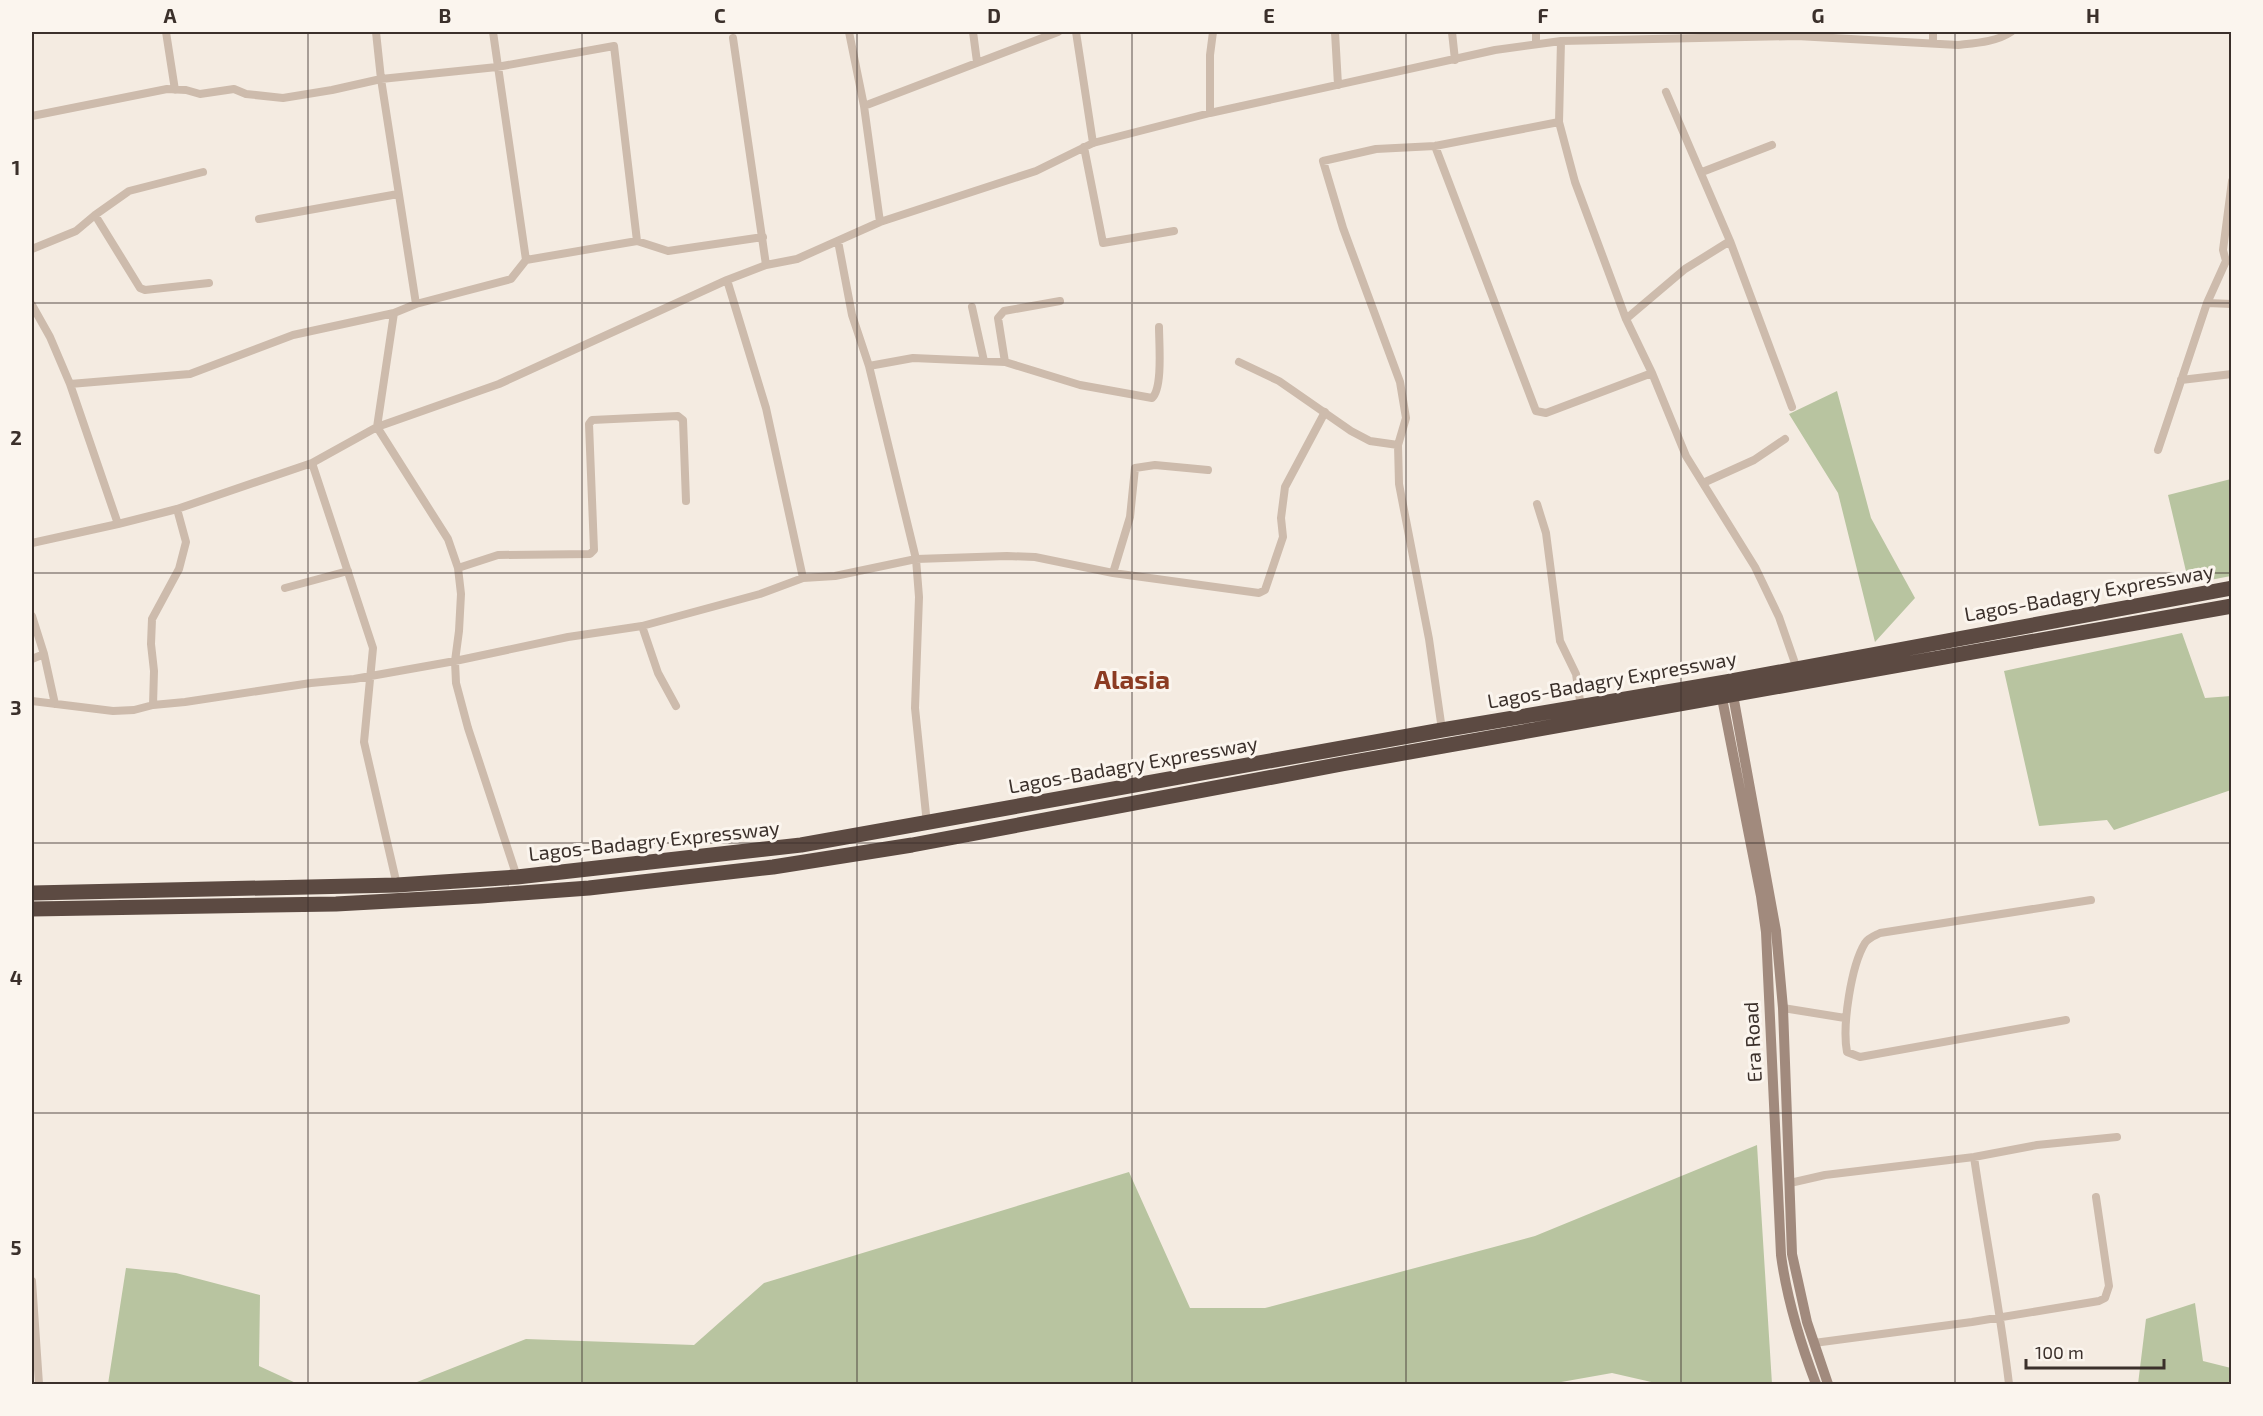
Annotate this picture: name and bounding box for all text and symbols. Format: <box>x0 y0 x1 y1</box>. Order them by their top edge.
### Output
text: A <box>163 3 177 27</box>
text: B <box>439 3 451 27</box>
text: C <box>714 3 726 27</box>
text: D <box>987 3 1001 27</box>
text: E <box>1263 3 1275 27</box>
text: F <box>1537 3 1549 27</box>
text: G <box>1812 3 1824 27</box>
text: H <box>2086 3 2100 27</box>
text: 1 <box>12 155 20 179</box>
text: 2 <box>10 425 22 449</box>
street label: Lagos-Badagry Expressway <box>1962 558 2216 626</box>
street label: Lagos-Badagry Expressway <box>1485 645 1739 713</box>
district label: Alasia <box>1094 663 1170 694</box>
text: 3 <box>10 695 22 719</box>
street label: Lagos-Badagry Expressway <box>1006 730 1260 798</box>
street label: Lagos-Badagry Expressway <box>527 815 781 865</box>
text: 4 <box>10 965 23 989</box>
street label: Era Road <box>1738 1001 1766 1083</box>
text: 5 <box>10 1235 22 1259</box>
scale bar <box>2026 1332 2164 1370</box>
text: 100 m <box>2035 1341 2084 1363</box>

